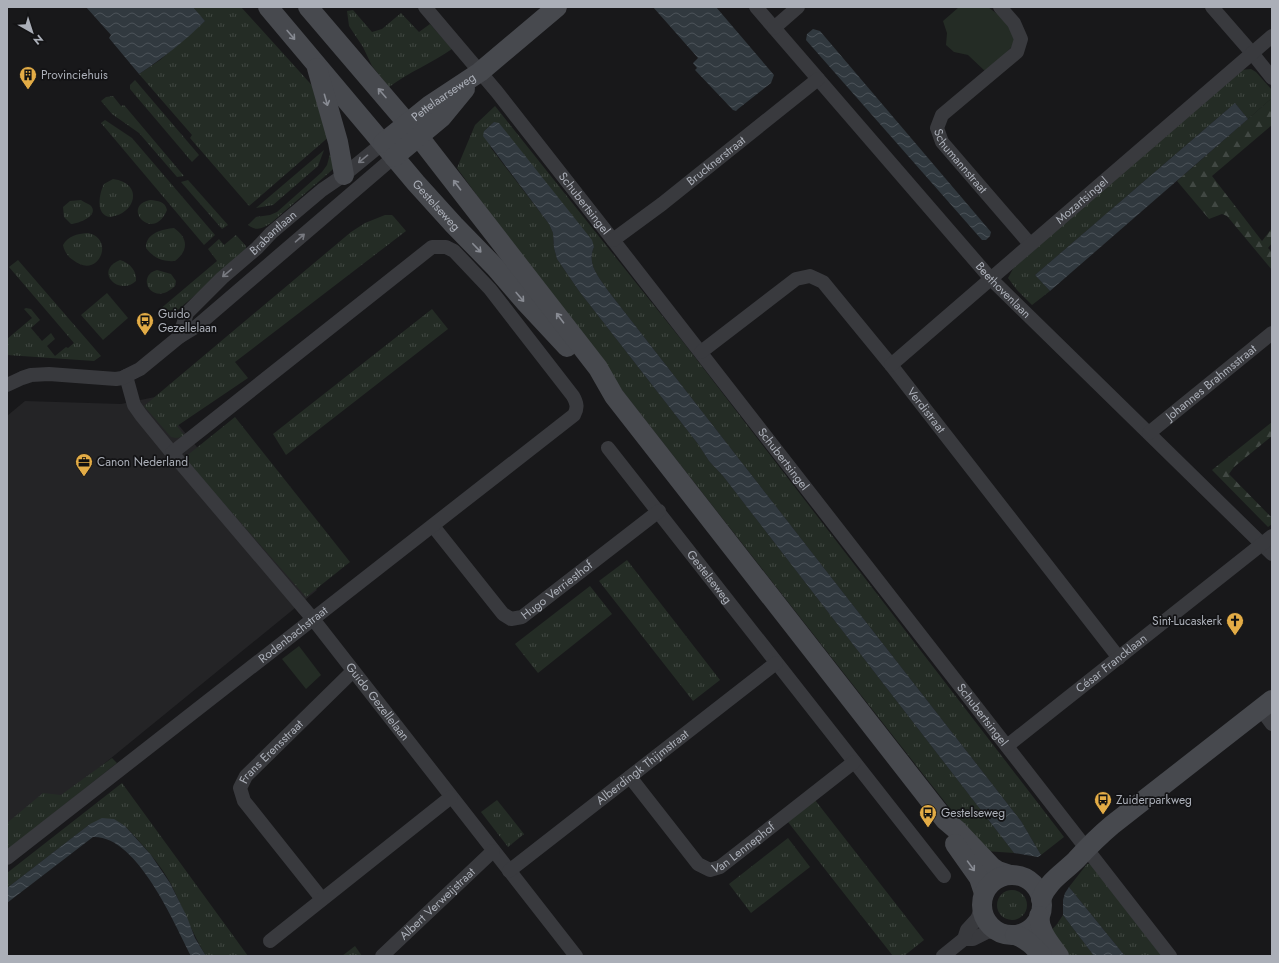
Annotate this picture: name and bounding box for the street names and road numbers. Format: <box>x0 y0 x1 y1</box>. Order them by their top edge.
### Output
street label: Pettelaarseweg <box>407 68 479 126</box>
street label: Schumannstraat <box>929 126 992 198</box>
street label: Brucknerstraat <box>683 131 749 190</box>
street label: Schubertsingel <box>554 168 615 239</box>
street label: Mozartsingel <box>1051 172 1112 228</box>
street label: Gestelseweg <box>408 175 464 235</box>
street label: Brabantlaan <box>245 206 301 260</box>
street label: Beethovenlaan <box>971 258 1035 322</box>
street label: Johannes Brahmsstraat <box>1160 340 1260 426</box>
street label: Verdistraat <box>903 384 950 437</box>
street label: Schubertsingel <box>753 424 814 494</box>
street label: Gestelseweg <box>682 546 736 608</box>
street label: Hugo Verriesthof <box>517 556 597 624</box>
street label: Rodenbachstraat <box>255 602 332 667</box>
street label: César Francklaan <box>1072 630 1151 697</box>
street label: Guido Gezellelaan <box>341 659 414 745</box>
street label: Schubertsingel <box>952 680 1013 750</box>
street label: Frans Erensstraat <box>235 716 307 787</box>
street label: Alberdingk Thijmstraat <box>592 725 693 809</box>
street label: Van Lennephof <box>709 818 779 878</box>
street label: Albert Verweijstraat <box>395 863 479 944</box>

